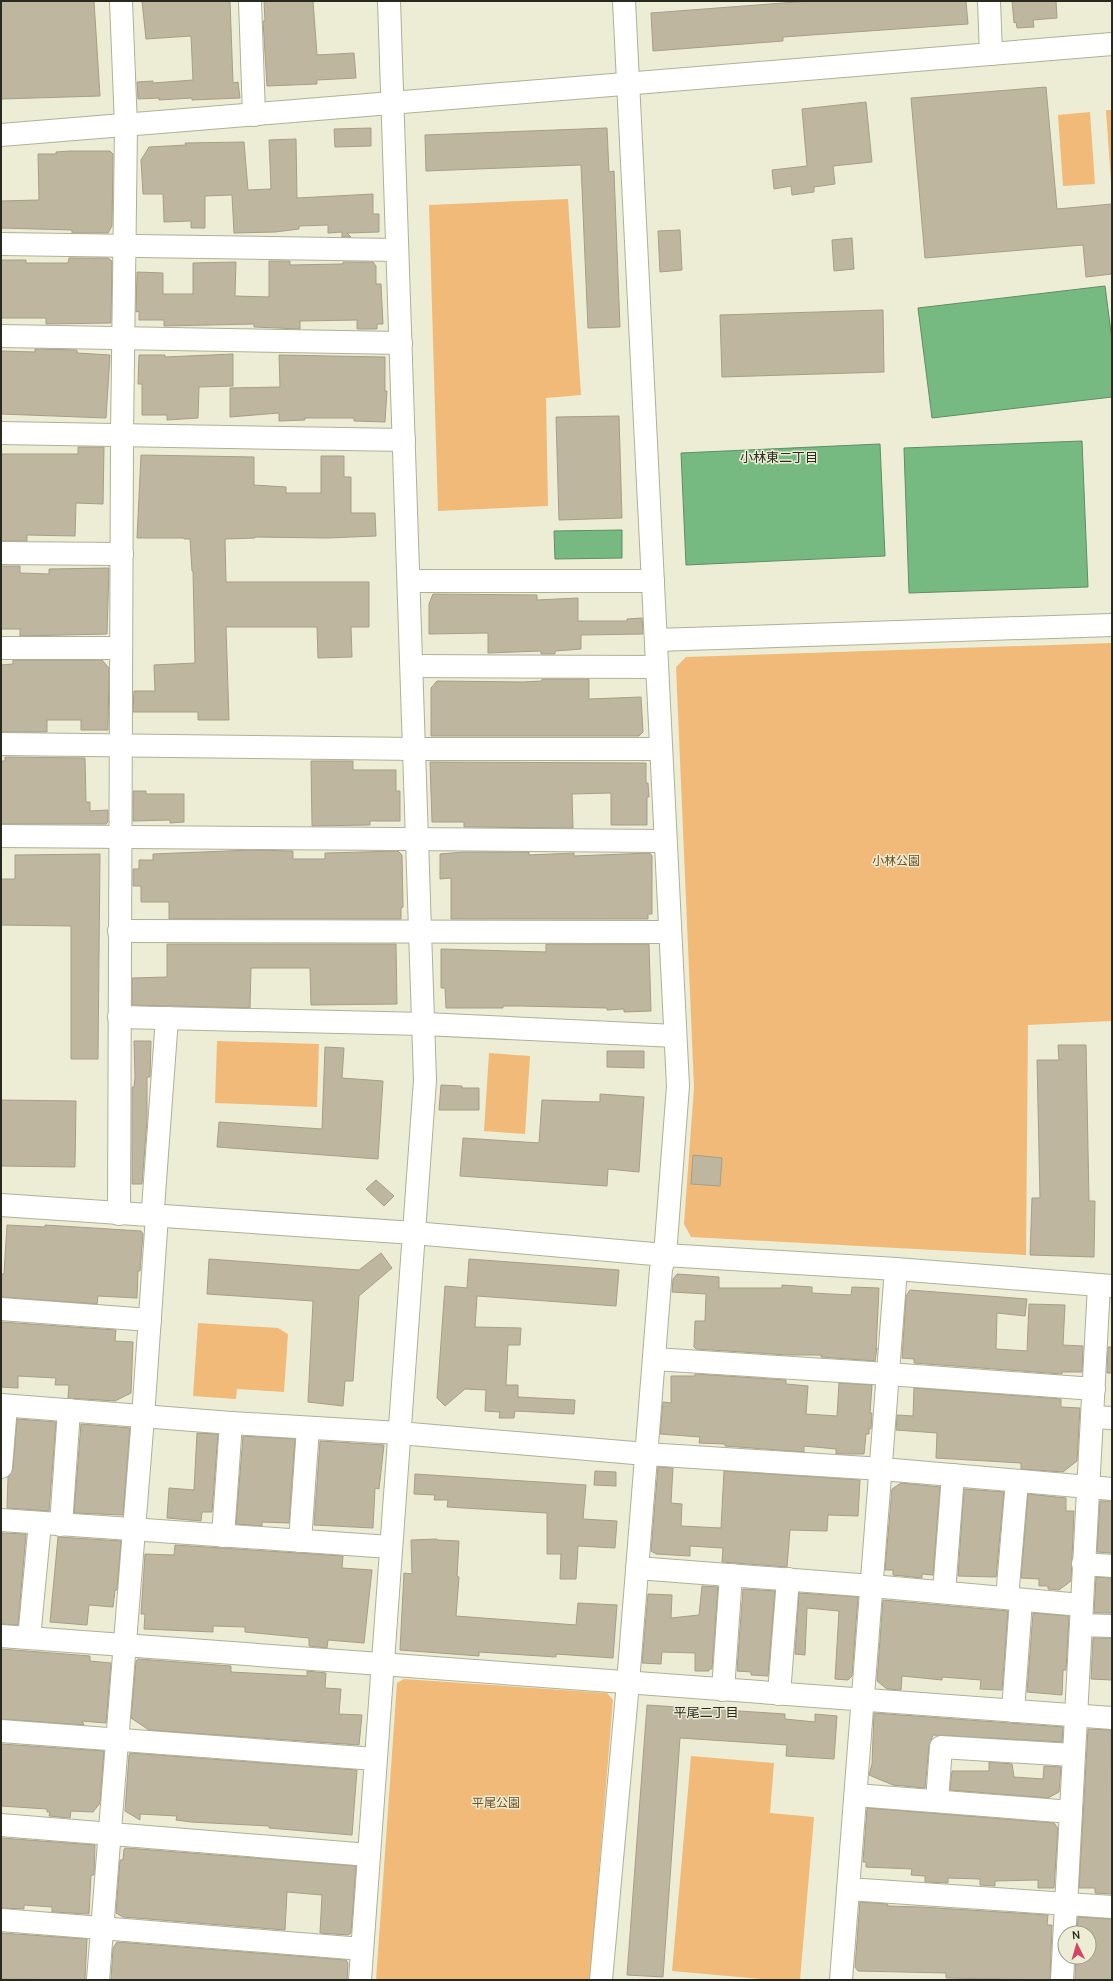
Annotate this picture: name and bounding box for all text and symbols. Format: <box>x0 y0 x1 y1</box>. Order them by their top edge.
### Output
district label: 小林東二丁目 <box>740 448 818 466</box>
park label: 小林公園 <box>872 852 920 869</box>
district label: 平尾二丁目 <box>673 1703 739 1721</box>
park label: 平尾公園 <box>472 1794 520 1811</box>
north arrow <box>1057 1925 1097 1965</box>
text: N <box>1071 1927 1081 1942</box>

